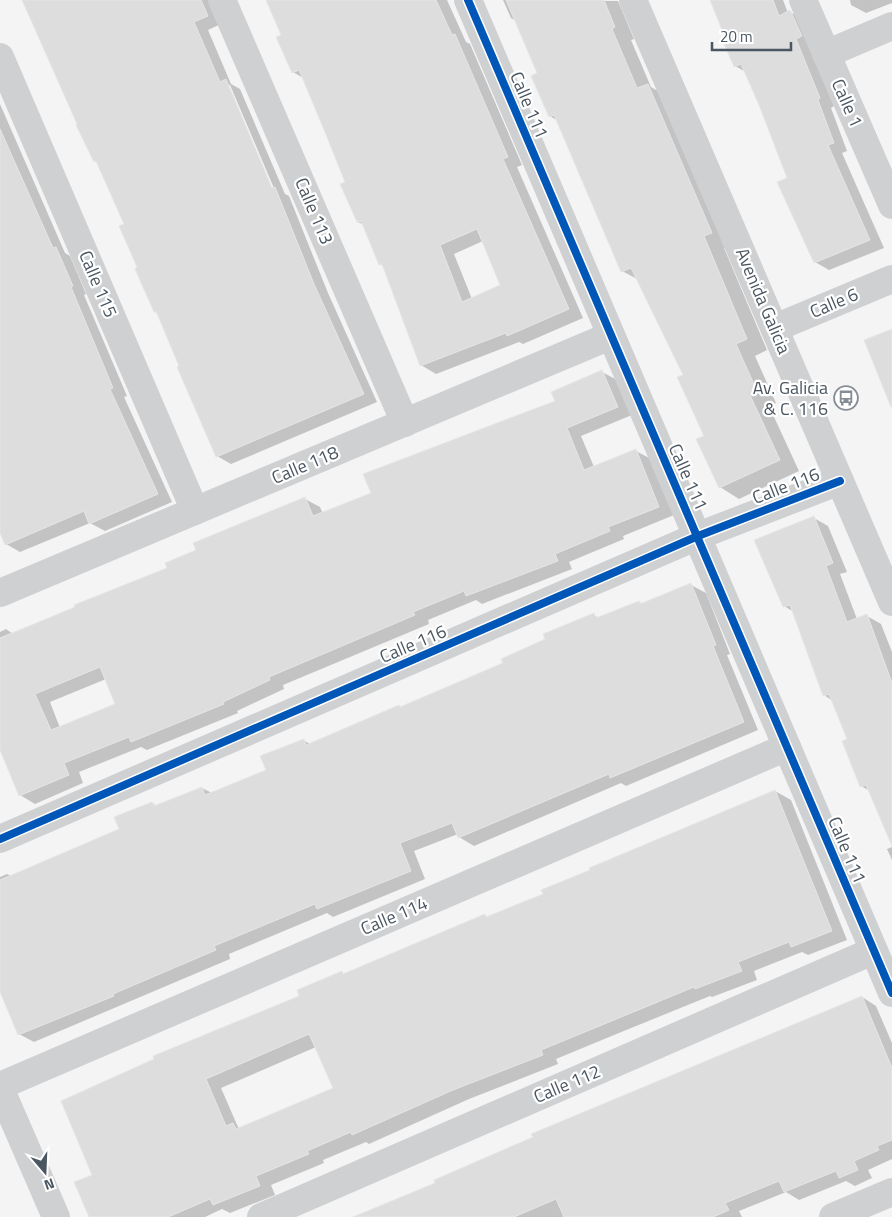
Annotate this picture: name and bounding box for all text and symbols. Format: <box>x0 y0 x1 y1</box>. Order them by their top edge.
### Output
scale bar <box>712 20 791 52</box>
text: 20 m <box>720 25 753 48</box>
street label: Calle 111 <box>503 67 556 142</box>
street label: Calle 1 <box>825 74 870 131</box>
street label: Calle 113 <box>288 173 341 248</box>
street label: Avenida Galicia <box>729 243 798 358</box>
street label: Calle 115 <box>72 246 125 321</box>
street label: Calle 6 <box>805 280 862 325</box>
place label: Av. Galicia & C. 116 <box>753 374 828 422</box>
bus stop icon: Av. Galicia & C. 116 <box>833 385 859 411</box>
street label: Calle 118 <box>267 438 342 491</box>
street label: Calle 111 <box>662 439 715 514</box>
street label: Calle 116 <box>748 460 824 511</box>
street label: Calle 116 <box>375 617 450 670</box>
street label: Calle 111 <box>821 812 874 887</box>
street label: Calle 114 <box>356 889 431 942</box>
street label: Calle 112 <box>529 1057 604 1110</box>
north arrow <box>20 1147 70 1197</box>
text: N <box>41 1173 57 1196</box>

